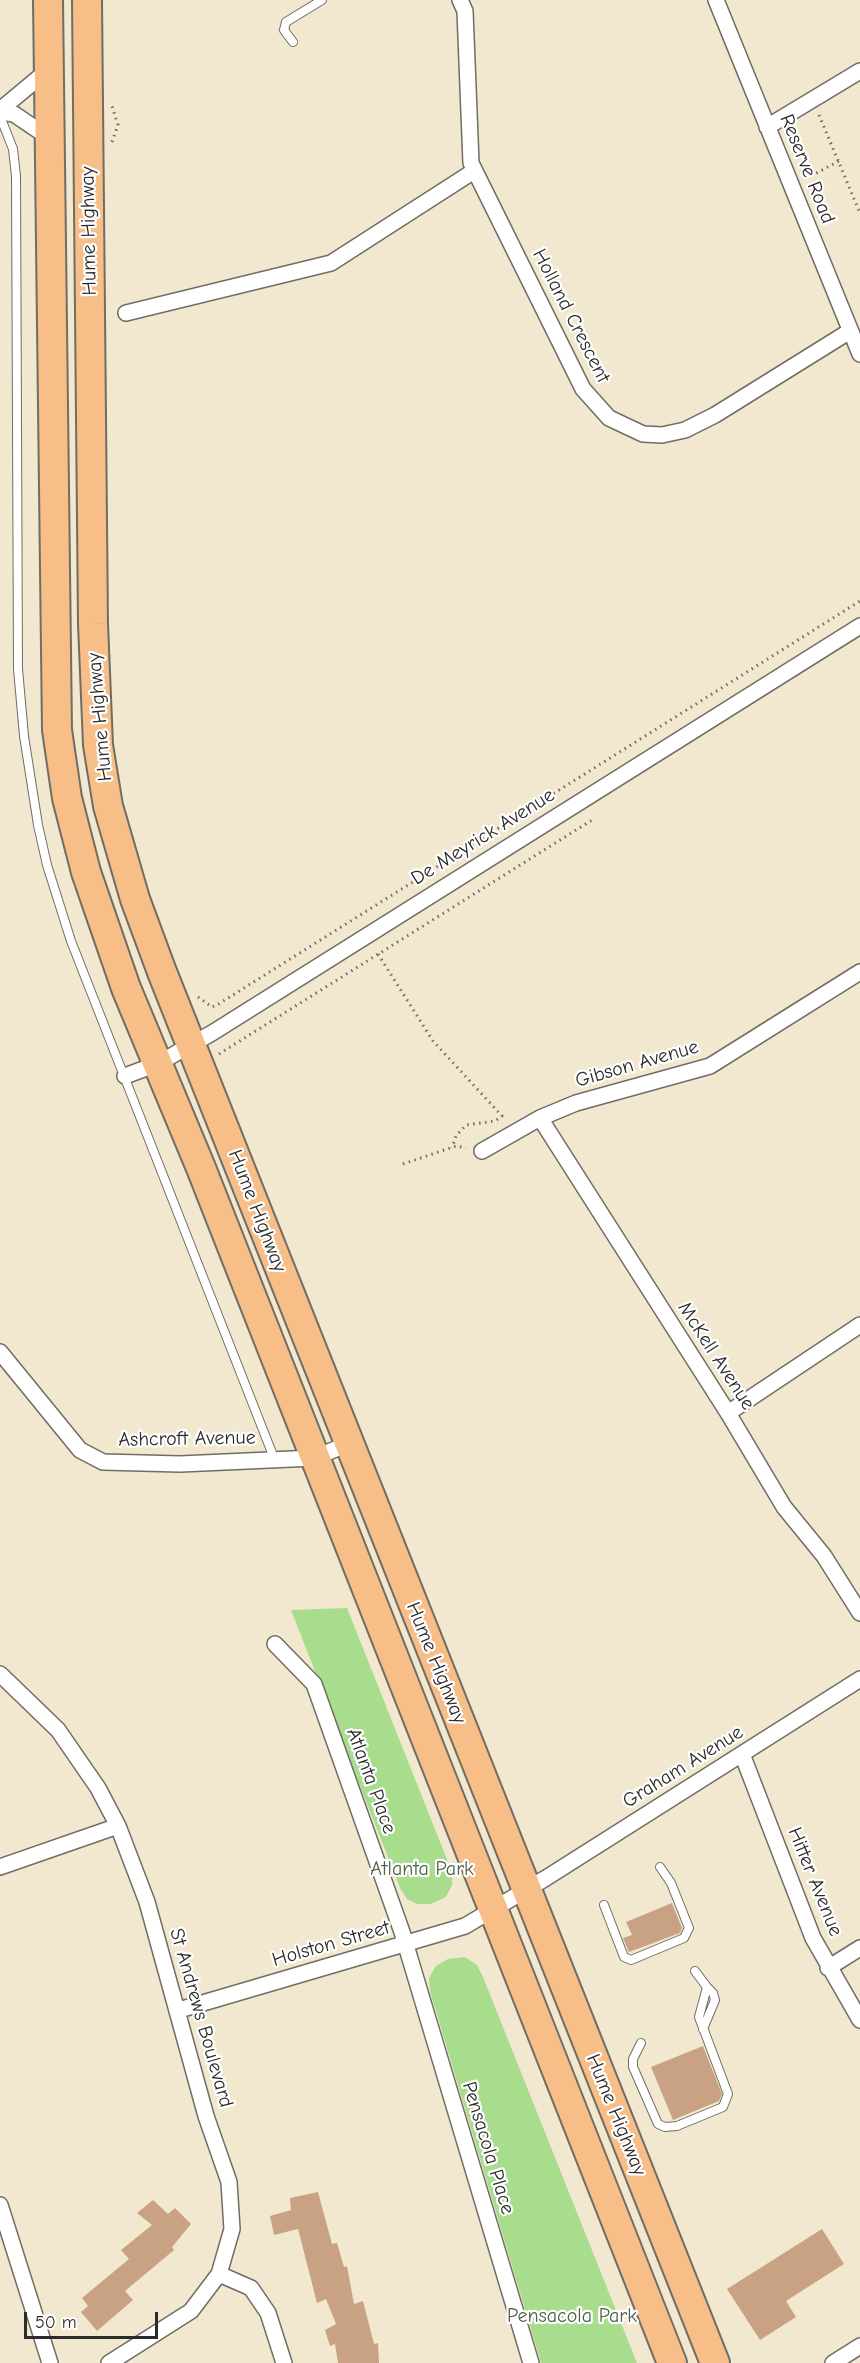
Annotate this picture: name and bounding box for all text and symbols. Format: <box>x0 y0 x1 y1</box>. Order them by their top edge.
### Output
street label: Reserve Road <box>774 111 840 227</box>
street label: Hume Highway <box>76 166 102 296</box>
street label: Holland Crescent <box>527 245 615 387</box>
street label: Hume Highway <box>82 652 118 782</box>
street label: De Meyrick Avenue <box>407 783 559 891</box>
street label: Gibson Avenue <box>573 1035 701 1093</box>
street label: Hume Highway <box>223 1146 291 1276</box>
street label: McKell Avenue <box>672 1297 760 1415</box>
street label: Ashcroft Avenue <box>118 1426 256 1452</box>
street label: Hume Highway <box>401 1599 471 1727</box>
street label: Graham Avenue <box>618 1720 748 1814</box>
street label: Atlanta Place <box>341 1725 401 1837</box>
street label: Hitter Avenue <box>782 1824 848 1940</box>
park label: Atlanta Park <box>370 1857 474 1881</box>
street label: Holston Street <box>269 1916 393 1972</box>
street label: St Andrews Boulevard <box>164 1926 238 2110</box>
street label: Hume Highway <box>581 2051 651 2179</box>
street label: Pensacola Place <box>456 2079 520 2217</box>
scale bar <box>27 2300 160 2338</box>
park label: Pensacola Park <box>507 2304 637 2328</box>
text: 50 m <box>35 2312 77 2333</box>

